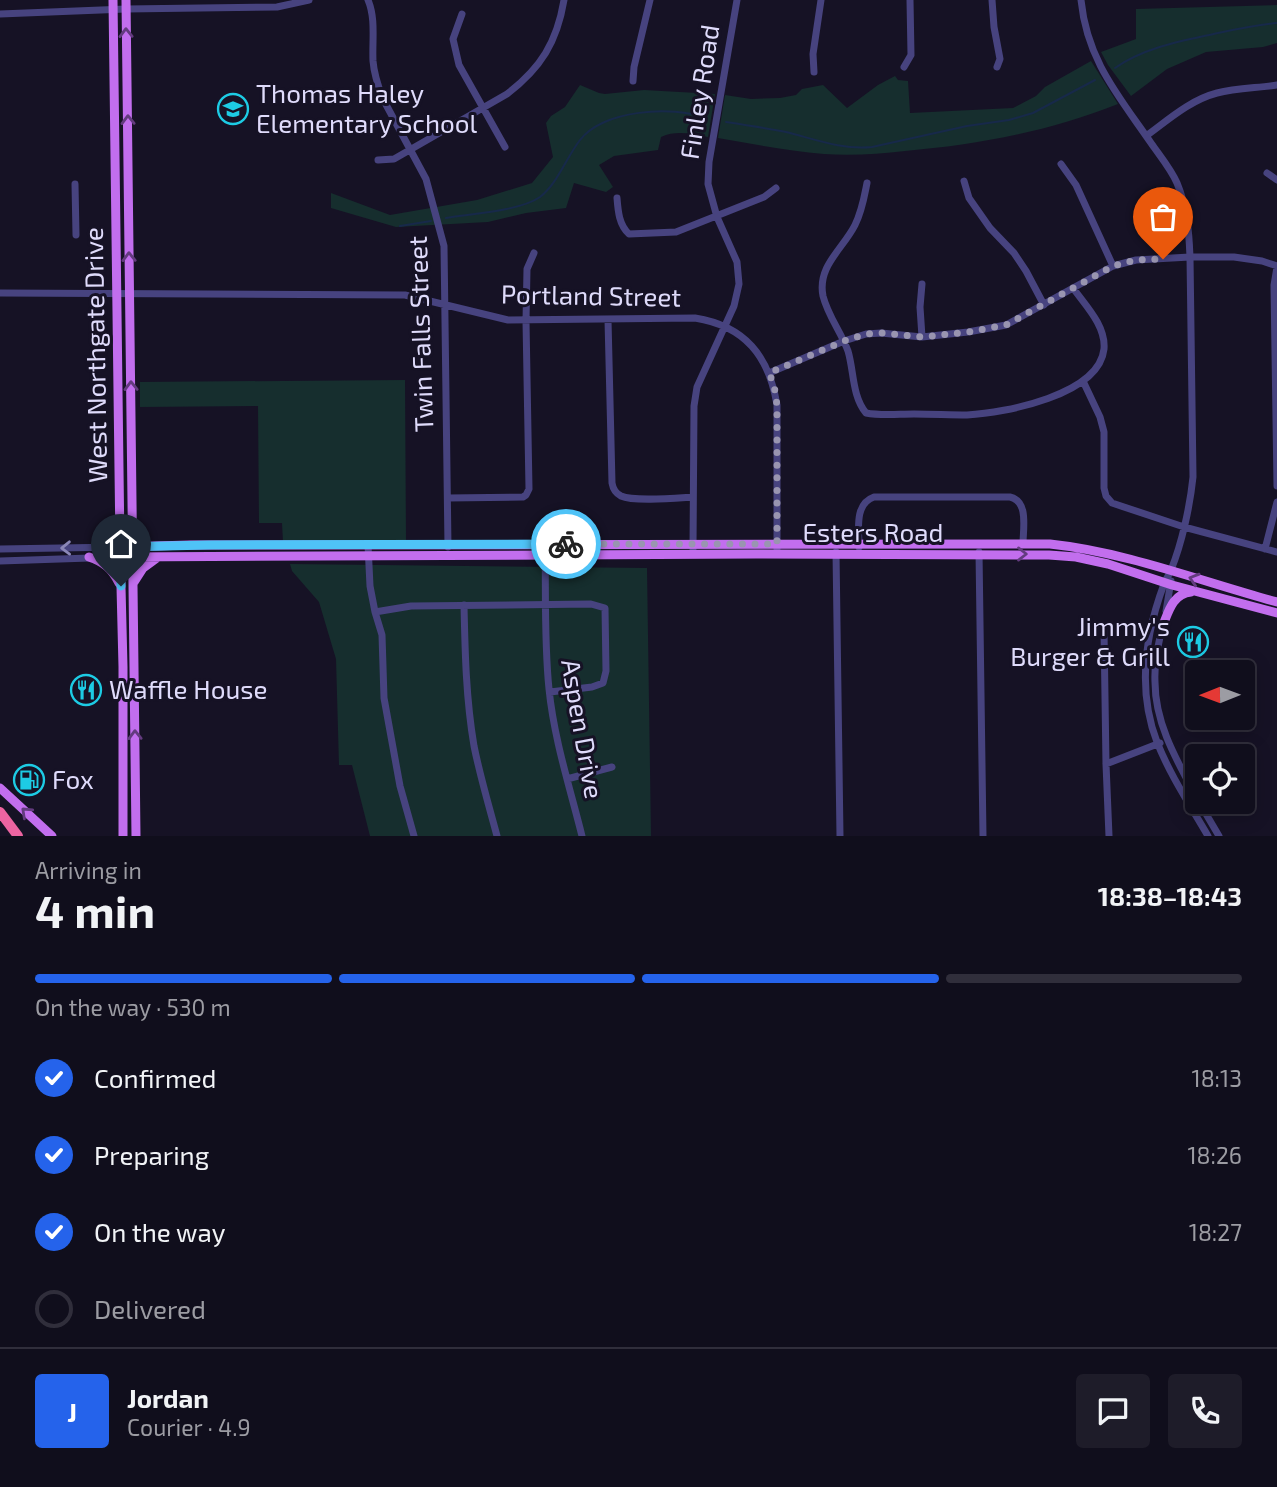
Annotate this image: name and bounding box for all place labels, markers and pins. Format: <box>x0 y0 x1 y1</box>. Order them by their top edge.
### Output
place label: Thomas Haley Elementary School <box>256 77 478 138</box>
school or university icon: Thomas Haley Elementary School <box>216 92 250 126</box>
pin <box>1133 187 1193 259</box>
pin <box>91 514 151 586</box>
place label: Jimmy's Burger & Grill <box>1010 610 1170 671</box>
restaurant icon: Jimmy's Burger & Grill <box>1176 625 1210 659</box>
restaurant icon: Waffle House <box>69 673 103 707</box>
place label: Waffle House <box>109 673 268 704</box>
fuel station icon: Fox <box>12 763 46 797</box>
place label: Fox <box>52 763 94 794</box>

